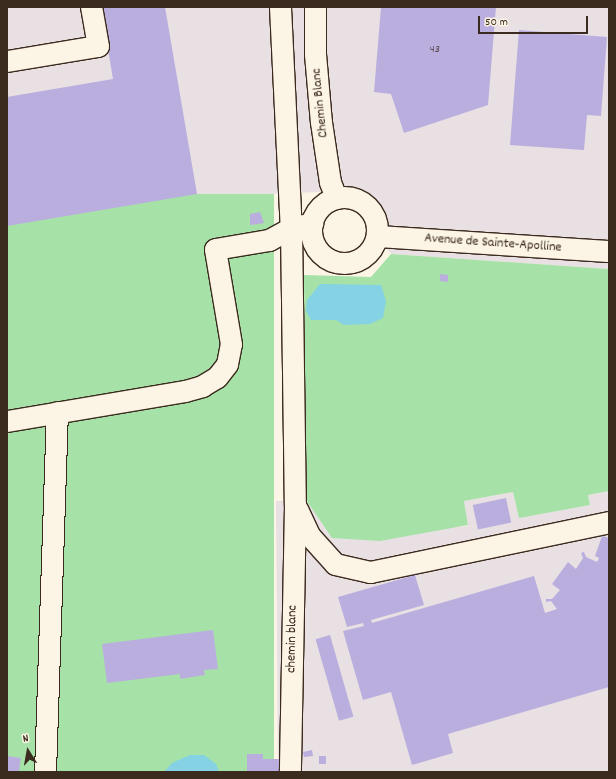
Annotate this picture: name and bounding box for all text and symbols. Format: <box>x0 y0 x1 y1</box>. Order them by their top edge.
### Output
scale bar <box>480 8 590 34</box>
text: 50 m <box>485 14 508 31</box>
house number: 43 <box>430 43 440 57</box>
street label: Chemin Blanc <box>308 67 332 139</box>
street label: Avenue de Sainte-Apolline <box>424 230 562 256</box>
street label: chemin blanc <box>283 605 301 673</box>
north arrow <box>8 731 48 771</box>
text: N <box>22 731 30 748</box>

